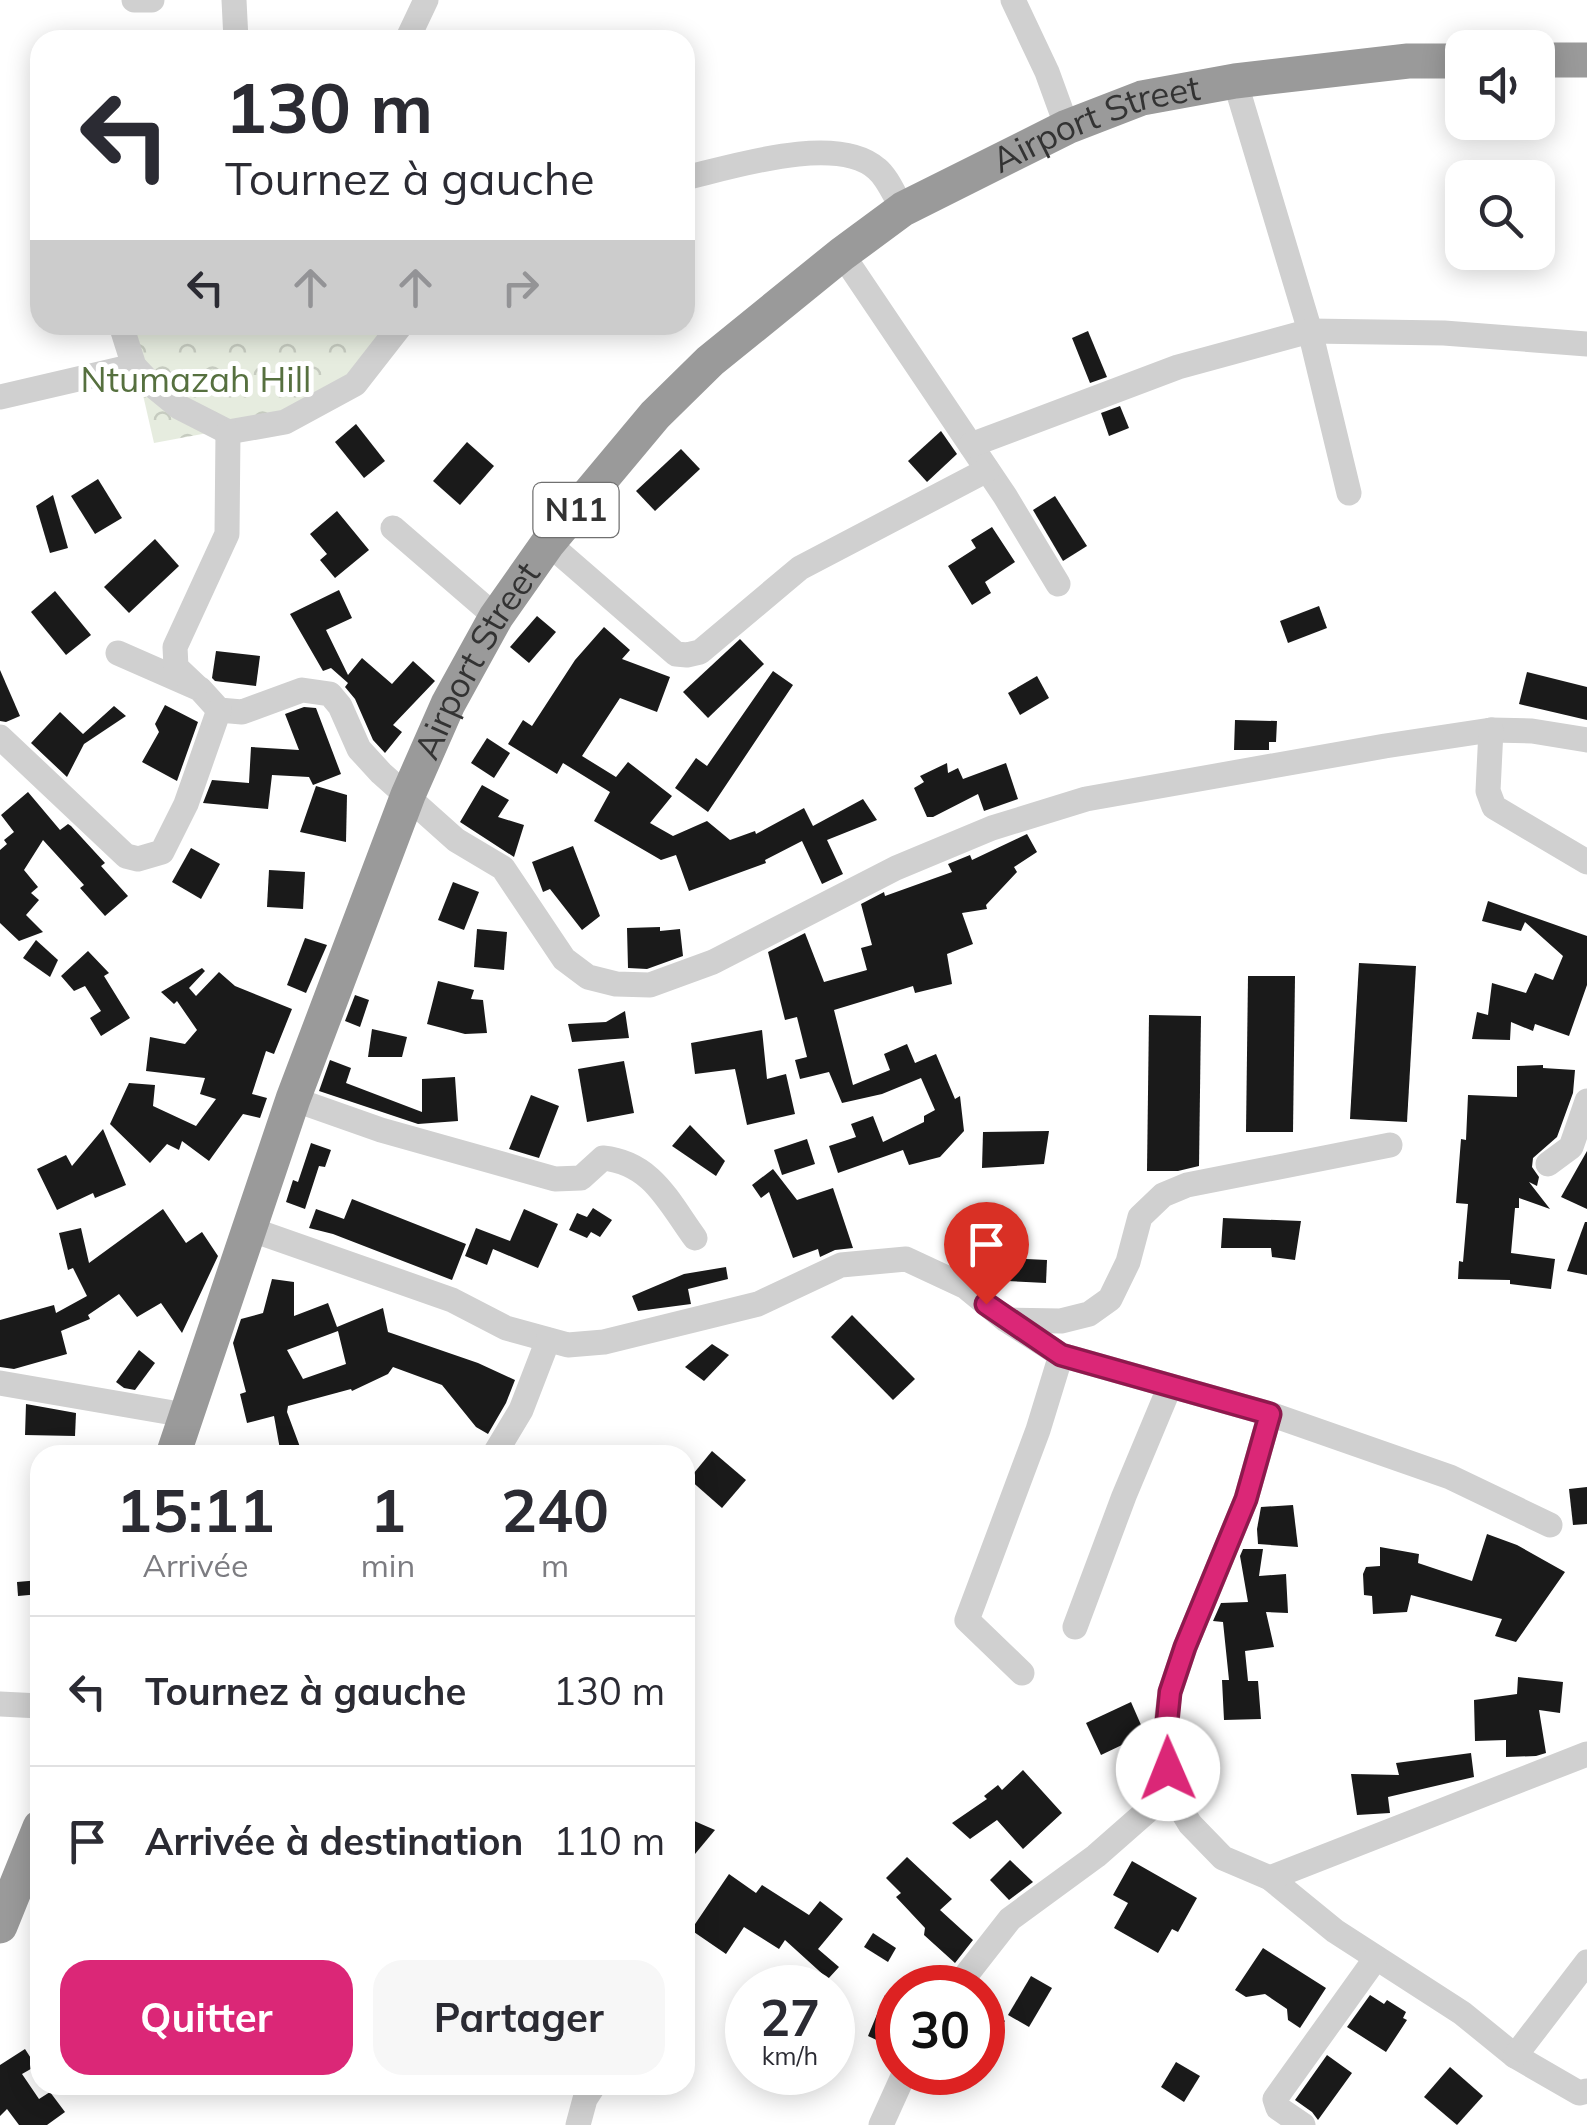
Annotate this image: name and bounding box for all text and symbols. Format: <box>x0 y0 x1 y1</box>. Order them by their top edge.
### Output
map controls <box>1445 30 1555 270</box>
button: sound <box>1445 30 1555 140</box>
text: 130 m <box>225 63 433 151</box>
street label: Airport Street <box>984 65 1203 182</box>
icon: left <box>60 70 190 200</box>
text: Tournez à gauche <box>225 150 595 206</box>
button: search <box>1445 160 1555 270</box>
icon: left <box>178 260 233 315</box>
icon: ahead <box>283 260 338 315</box>
icon: ahead <box>388 260 443 315</box>
icon: right <box>493 260 548 315</box>
park label: Ntumazah Hill <box>81 357 311 401</box>
road number: N11 <box>534 483 618 537</box>
street label: Airport Street <box>404 553 549 766</box>
pin <box>944 1202 1029 1305</box>
icon: arrive <box>959 1217 1014 1272</box>
text: 15:11 <box>116 1472 275 1547</box>
text: 1 <box>370 1472 406 1547</box>
text: 240 <box>501 1472 609 1547</box>
text: Arrivée <box>142 1545 248 1585</box>
text: min <box>361 1545 415 1585</box>
text: m <box>541 1545 569 1585</box>
icon: left <box>60 1664 115 1719</box>
text: Tournez à gauche <box>145 1667 466 1715</box>
text: 130 m <box>553 1667 665 1715</box>
position arrow <box>1116 1717 1220 1821</box>
icon: arrive <box>60 1814 115 1869</box>
text: Arrivée à destination <box>145 1817 523 1865</box>
text: 110 m <box>553 1817 665 1865</box>
button: Quitter <box>60 1960 353 2075</box>
button: Partager <box>373 1960 665 2075</box>
speed limit sign: 30 <box>875 1965 1005 2095</box>
text: 27 <box>760 1986 820 2049</box>
text: km/h <box>762 2040 818 2071</box>

